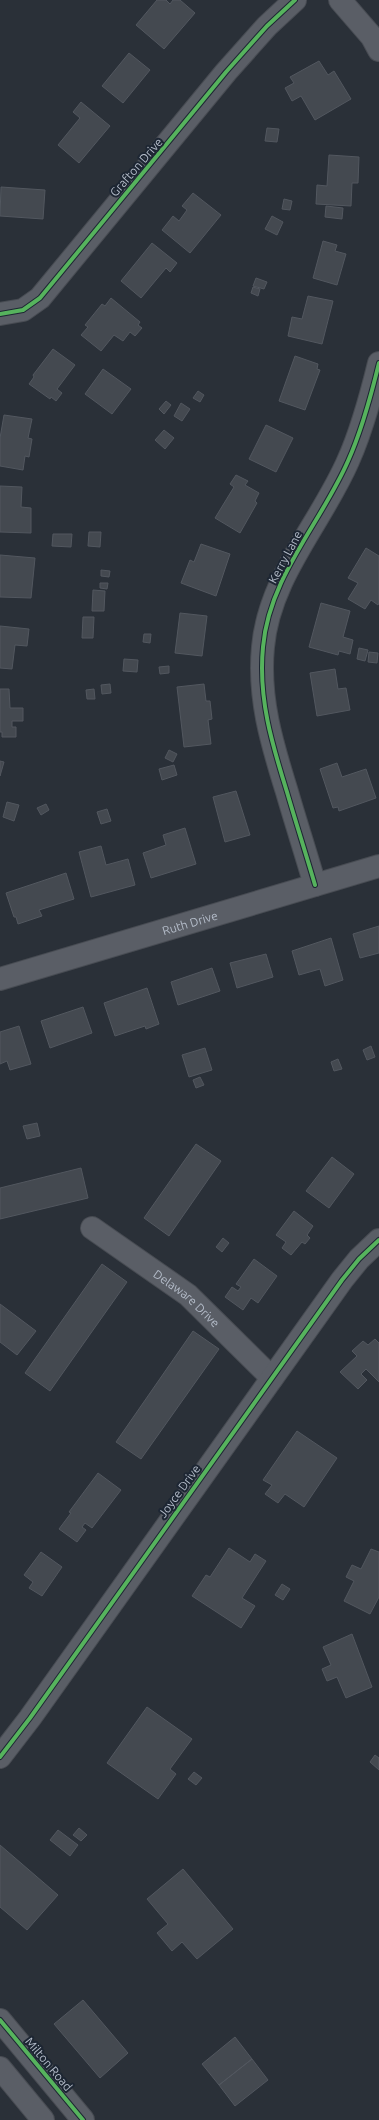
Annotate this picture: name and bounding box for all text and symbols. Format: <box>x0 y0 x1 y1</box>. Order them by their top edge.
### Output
street label: Grafton Drive <box>107 135 165 199</box>
street label: Kerry Lane <box>266 529 304 585</box>
street label: Ruth Drive <box>161 908 219 937</box>
street label: Delaware Drive <box>151 1267 222 1329</box>
street label: Joyce Drive <box>156 1462 202 1520</box>
street label: Milton Road <box>23 2035 75 2093</box>

